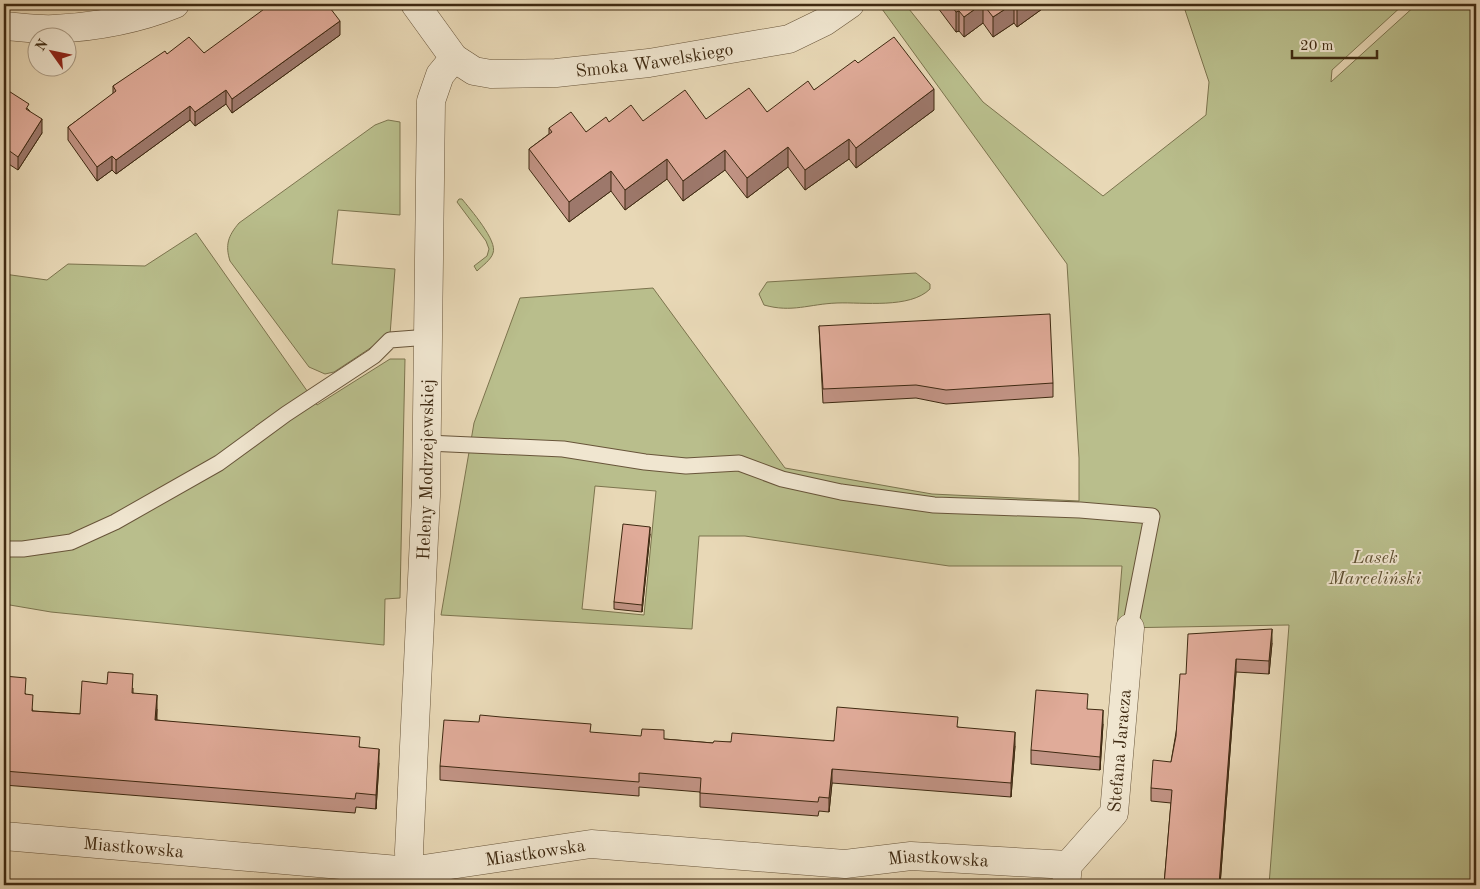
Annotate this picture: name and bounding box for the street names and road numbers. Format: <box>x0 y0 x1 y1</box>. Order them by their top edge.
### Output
street label: Smoka Wawelskiego <box>575 41 735 81</box>
street label: Heleny Modrzejewskiej <box>415 379 437 560</box>
street label: Stefana Jaracza <box>1106 688 1135 813</box>
street label: Miastkowska <box>82 835 185 861</box>
street label: Miastkowska <box>484 837 587 870</box>
street label: Miastkowska <box>887 848 989 870</box>

